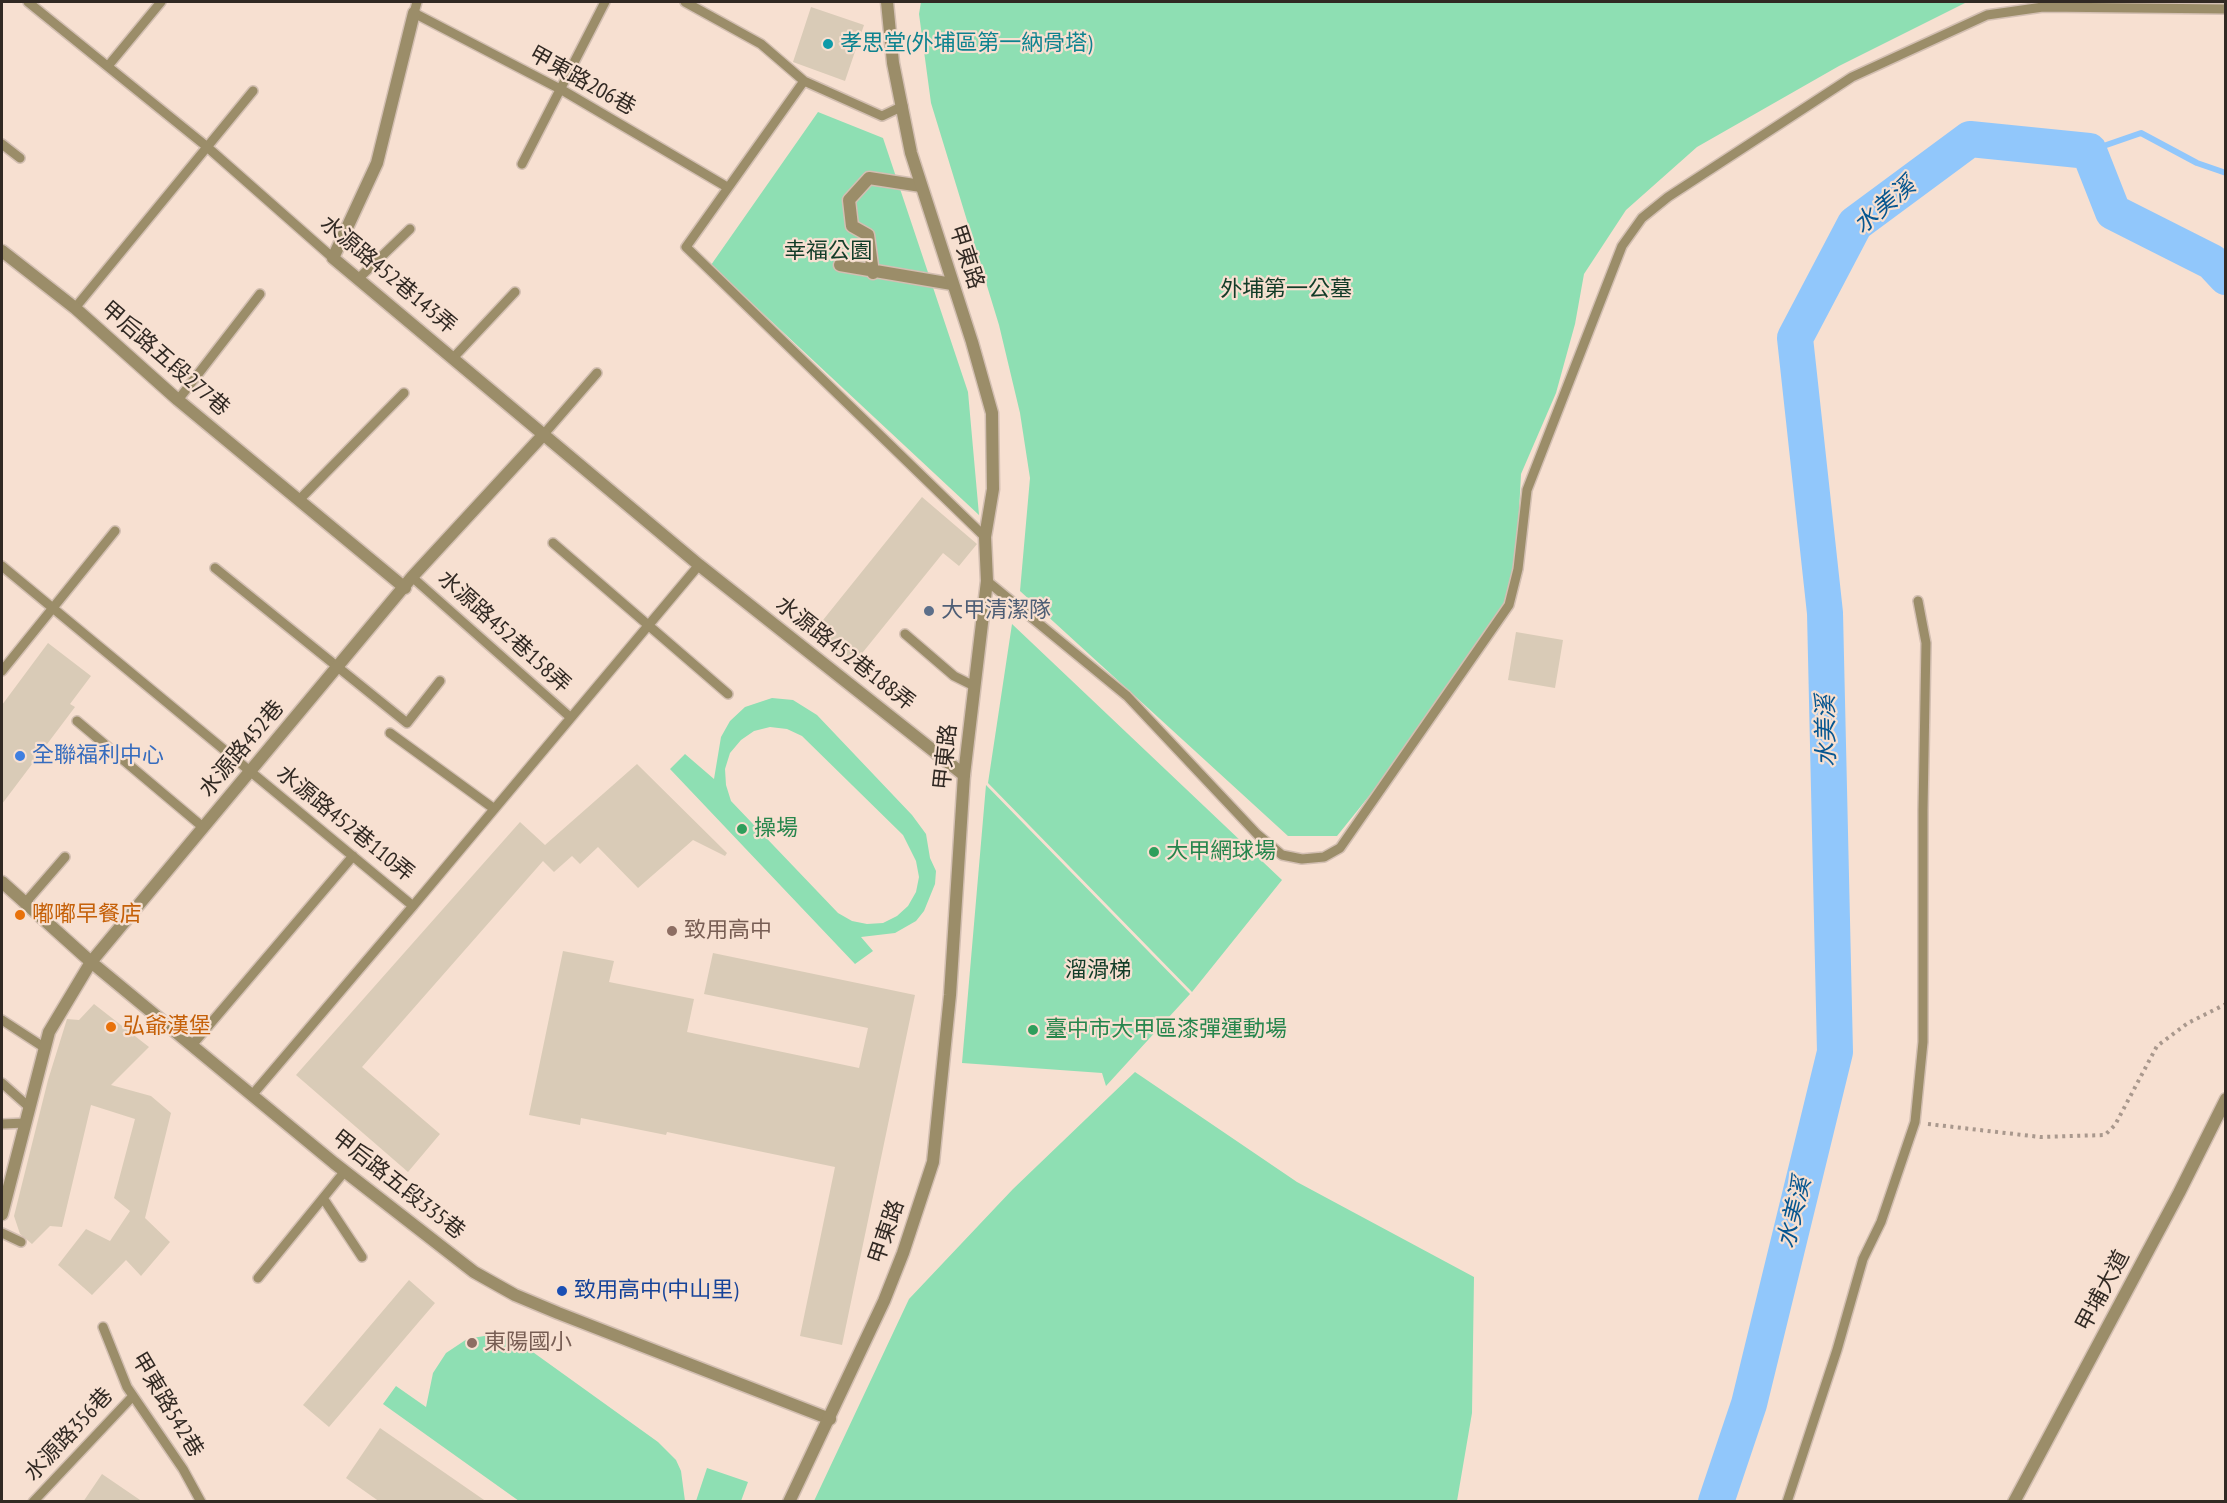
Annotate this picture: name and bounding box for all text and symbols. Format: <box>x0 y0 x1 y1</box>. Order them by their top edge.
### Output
place label: 孝思堂(外埔區第一納骨塔) <box>840 31 1092 57</box>
marker: 孝思堂(外埔區第一納骨塔) <box>821 37 835 51</box>
street label: 甲東路206巷 <box>524 41 640 121</box>
water label: 水美溪 <box>1848 172 1922 240</box>
street label: 水源路452巷143弄 <box>315 210 461 340</box>
street label: 甲東路 <box>943 222 989 292</box>
park label: 幸福公園 <box>784 239 872 265</box>
park label: 外埔第一公墓 <box>1220 277 1352 303</box>
street label: 甲后路五段277巷 <box>95 296 235 422</box>
street label: 水源路452巷158弄 <box>432 566 576 698</box>
street label: 水源路452巷188弄 <box>770 591 920 717</box>
place label: 大甲清潔隊 <box>941 598 1051 624</box>
marker: 大甲清潔隊 <box>922 604 936 618</box>
street label: 水源路452巷 <box>194 695 290 803</box>
water label: 水美溪 <box>1812 695 1842 767</box>
street label: 甲東路 <box>929 723 963 791</box>
place label: 全聯福利中心 <box>32 743 164 769</box>
marker: 全聯福利中心 <box>13 749 27 763</box>
street label: 水源路452巷110弄 <box>271 760 419 888</box>
place label: 操場 <box>754 816 798 842</box>
marker: 操場 <box>735 822 749 836</box>
place label: 大甲網球場 <box>1166 839 1276 865</box>
marker: 大甲網球場 <box>1147 845 1161 859</box>
place label: 嘟嘟早餐店 <box>32 902 142 928</box>
marker: 嘟嘟早餐店 <box>13 908 27 922</box>
place label: 致用高中 <box>684 918 772 944</box>
marker: 致用高中 <box>665 924 679 938</box>
park label: 溜滑梯 <box>1065 958 1131 984</box>
place label: 弘爺漢堡 <box>123 1014 211 1040</box>
place label: 臺中市大甲區漆彈運動場 <box>1045 1017 1287 1043</box>
marker: 弘爺漢堡 <box>104 1020 118 1034</box>
marker: 臺中市大甲區漆彈運動場 <box>1026 1023 1040 1037</box>
street label: 甲后路五段335巷 <box>326 1125 470 1245</box>
water label: 水美溪 <box>1772 1175 1818 1251</box>
street label: 甲東路 <box>864 1197 910 1267</box>
street label: 甲埔大道 <box>2071 1246 2135 1336</box>
place label: 致用高中(中山里) <box>574 1278 738 1304</box>
marker: 致用高中(中山里) <box>555 1284 569 1298</box>
place label: 東陽國小 <box>484 1330 572 1356</box>
marker: 東陽國小 <box>465 1336 479 1350</box>
street label: 甲東路542巷 <box>125 1348 209 1462</box>
street label: 水源路356巷 <box>19 1383 119 1487</box>

